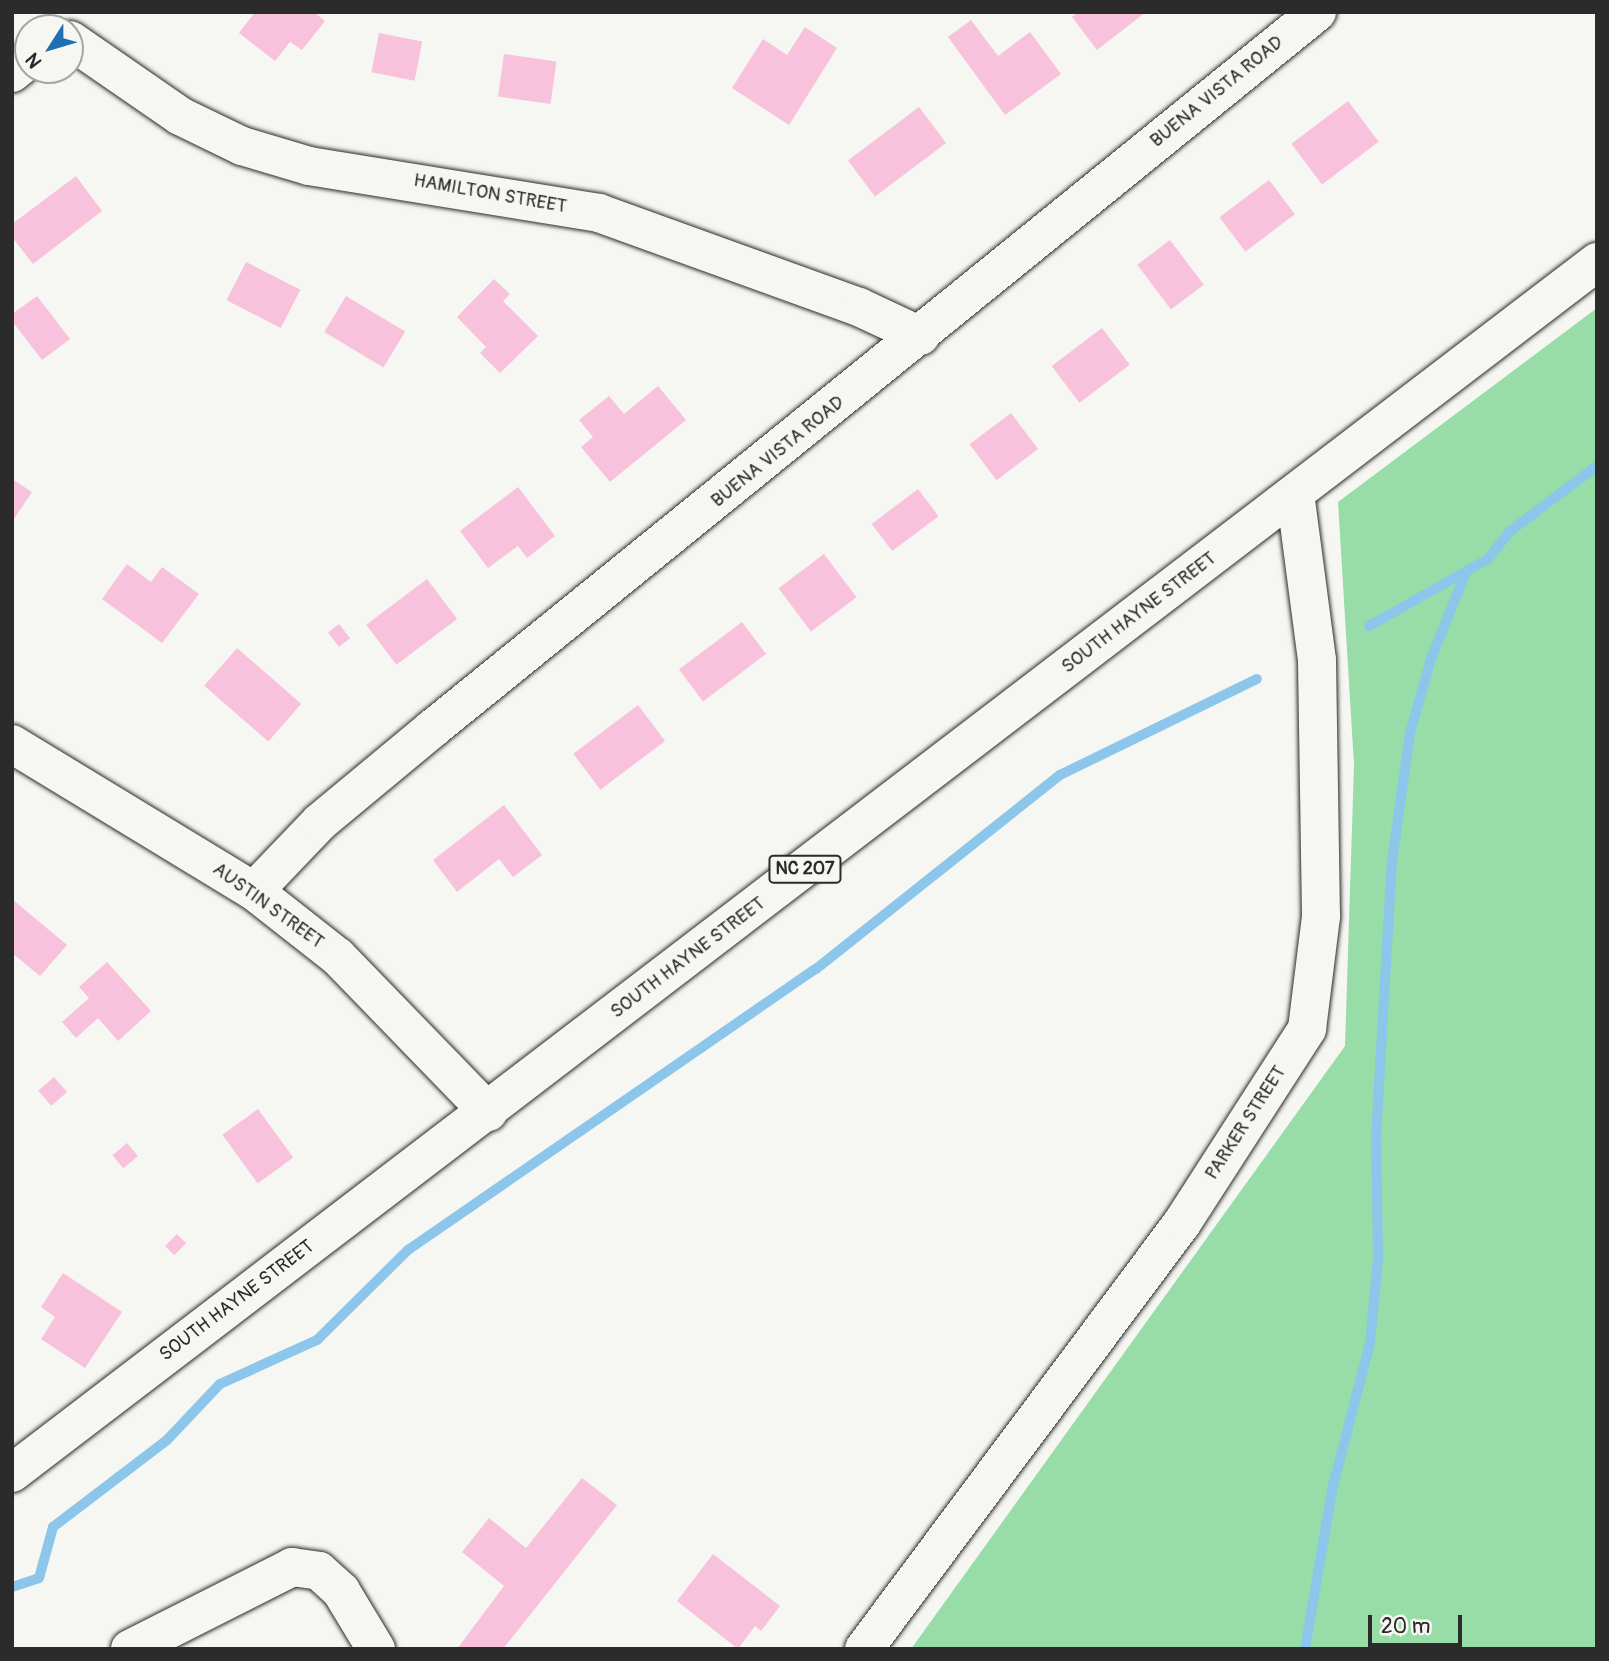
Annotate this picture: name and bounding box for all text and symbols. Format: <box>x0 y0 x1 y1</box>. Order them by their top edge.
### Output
north arrow <box>14 14 84 84</box>
street label: BUENA VISTA ROAD <box>1146 31 1288 153</box>
text: N <box>20 48 47 73</box>
street label: HAMILTON STREET <box>412 169 568 219</box>
street label: BUENA VISTA ROAD <box>707 391 849 513</box>
street label: SOUTH HAYNE STREET <box>1057 547 1221 679</box>
road number: NC 207 <box>768 854 842 884</box>
street label: AUSTIN STREET <box>208 858 328 954</box>
street label: SOUTH HAYNE STREET <box>606 892 770 1024</box>
street label: PARKER STREET <box>1201 1062 1291 1184</box>
street label: SOUTH HAYNE STREET <box>155 1235 319 1367</box>
scale bar <box>1371 1602 1466 1646</box>
text: 20 m <box>1381 1613 1430 1640</box>

